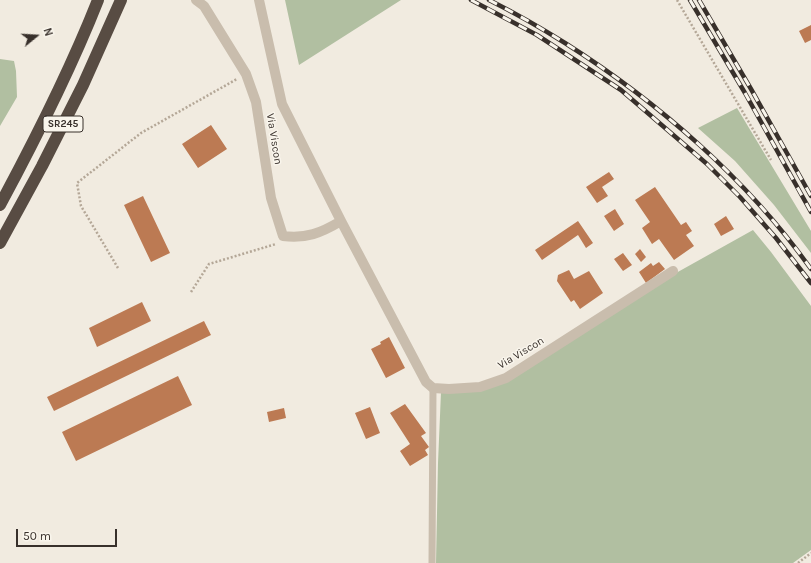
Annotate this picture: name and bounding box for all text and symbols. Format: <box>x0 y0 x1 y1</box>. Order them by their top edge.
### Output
north arrow <box>16 16 56 56</box>
text: N <box>40 26 55 38</box>
street label: Via Viscon <box>263 112 285 166</box>
road number: SR245 <box>43 116 83 132</box>
street label: Via Viscon <box>495 334 547 372</box>
scale bar <box>18 521 119 547</box>
text: 50 m <box>23 529 51 543</box>

